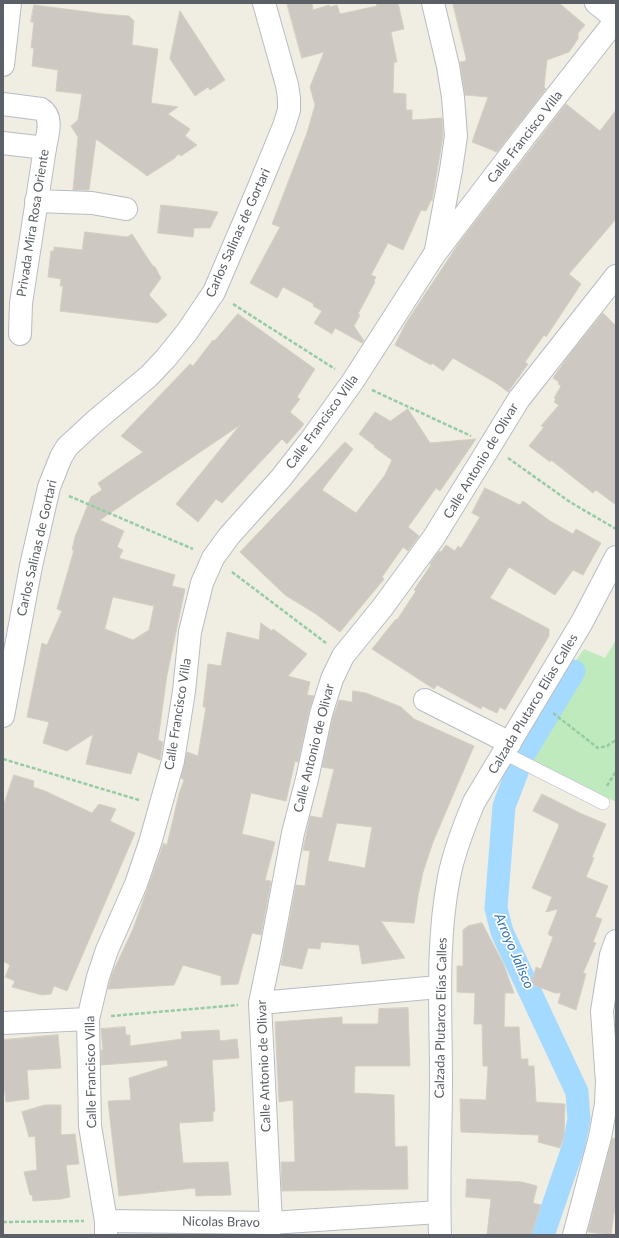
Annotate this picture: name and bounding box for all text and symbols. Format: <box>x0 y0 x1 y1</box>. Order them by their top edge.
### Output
street label: Calle Francisco Villa <box>484 88 566 186</box>
street label: Privada Mira Rosa Oriente <box>14 148 52 298</box>
street label: Carlos Salinas de Gortari <box>202 166 274 300</box>
street label: Calle Francisco Villa <box>283 372 361 472</box>
street label: Calle Antonio de Olivar <box>440 400 522 522</box>
street label: Carlos Salinas de Gortari <box>14 478 60 618</box>
street label: Calzada Plutarco Elías Calles <box>485 631 581 777</box>
street label: Calle Francisco Villa <box>161 657 195 771</box>
street label: Calle Antonio de Olivar <box>290 682 338 814</box>
water label: Arroyo Jalisco <box>491 911 537 991</box>
street label: Calzada Plutarco Elías Calles <box>432 937 450 1099</box>
street label: Calle Antonio de Olivar <box>254 1000 274 1132</box>
street label: Calle Francisco Villa <box>82 1015 100 1129</box>
street label: Nicolas Bravo <box>182 1214 260 1230</box>

